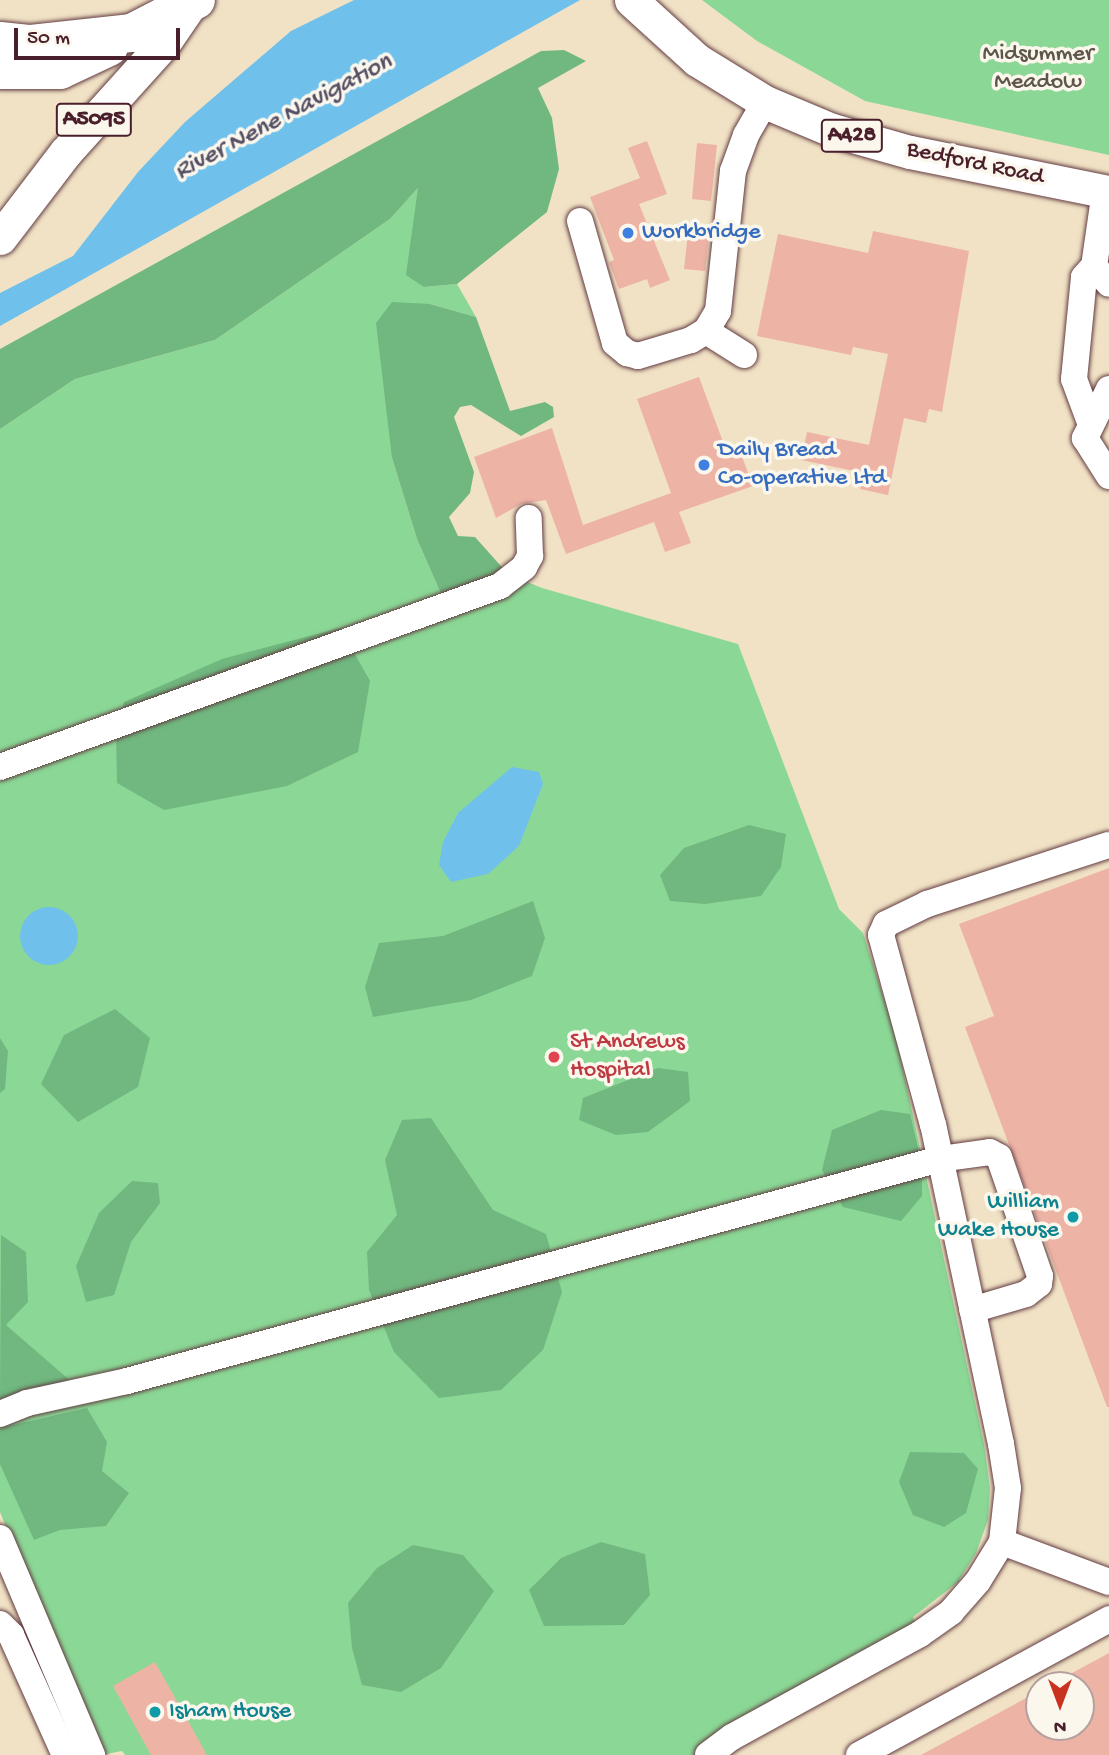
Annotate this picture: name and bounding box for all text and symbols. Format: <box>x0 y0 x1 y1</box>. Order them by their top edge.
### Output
scale bar <box>18 14 184 58</box>
text: 50 m <box>27 27 70 52</box>
park label: Midsummer Meadow <box>983 41 1093 97</box>
water label: River Nene Navigation <box>170 48 398 188</box>
road number: A5095 <box>56 100 132 140</box>
road number: A428 <box>820 116 884 155</box>
street label: Bedford Road <box>904 135 1046 193</box>
place label: Workbridge <box>642 219 761 247</box>
marker: Workbridge <box>620 225 636 241</box>
place label: Daily Bread Co-operative Ltd <box>718 437 886 493</box>
marker: Daily Bread Co-operative Ltd <box>696 457 712 473</box>
place label: St Andrews Hospital <box>570 1029 685 1085</box>
marker: St Andrews Hospital <box>544 1047 564 1067</box>
place label: William Wake House <box>938 1189 1059 1245</box>
marker: William Wake House <box>1065 1209 1081 1225</box>
north arrow <box>1025 1671 1095 1741</box>
place label: Isham House <box>169 1698 291 1726</box>
marker: Isham House <box>147 1704 163 1720</box>
text: N <box>1054 1714 1066 1737</box>

